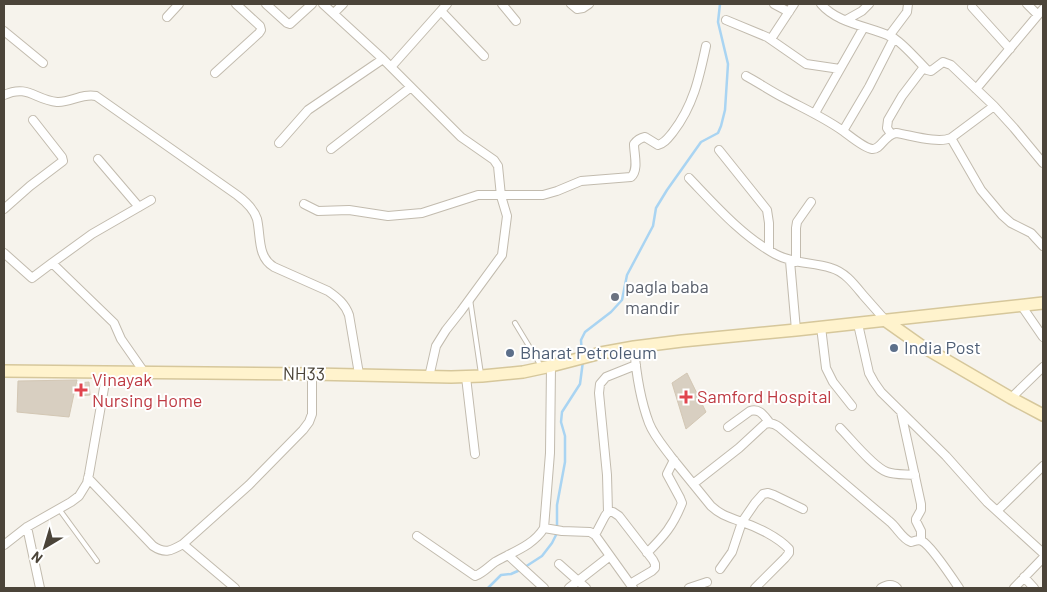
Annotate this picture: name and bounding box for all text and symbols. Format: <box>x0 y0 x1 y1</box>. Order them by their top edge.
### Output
place label: pagla baba mandir <box>625 275 709 318</box>
marker: pagla baba mandir <box>609 291 621 303</box>
place label: India Post <box>904 336 981 358</box>
place label: Bharat Petroleum <box>520 341 657 363</box>
marker: India Post <box>888 342 900 354</box>
marker: Bharat Petroleum <box>504 347 516 359</box>
street label: NH33 <box>283 362 325 384</box>
place label: Vinayak Nursing Home <box>92 368 202 411</box>
marker: Vinayak Nursing Home <box>74 383 88 397</box>
place label: Samford Hospital <box>697 385 831 407</box>
marker: Samford Hospital <box>679 390 693 404</box>
north arrow <box>20 522 70 572</box>
text: N <box>28 548 46 567</box>

